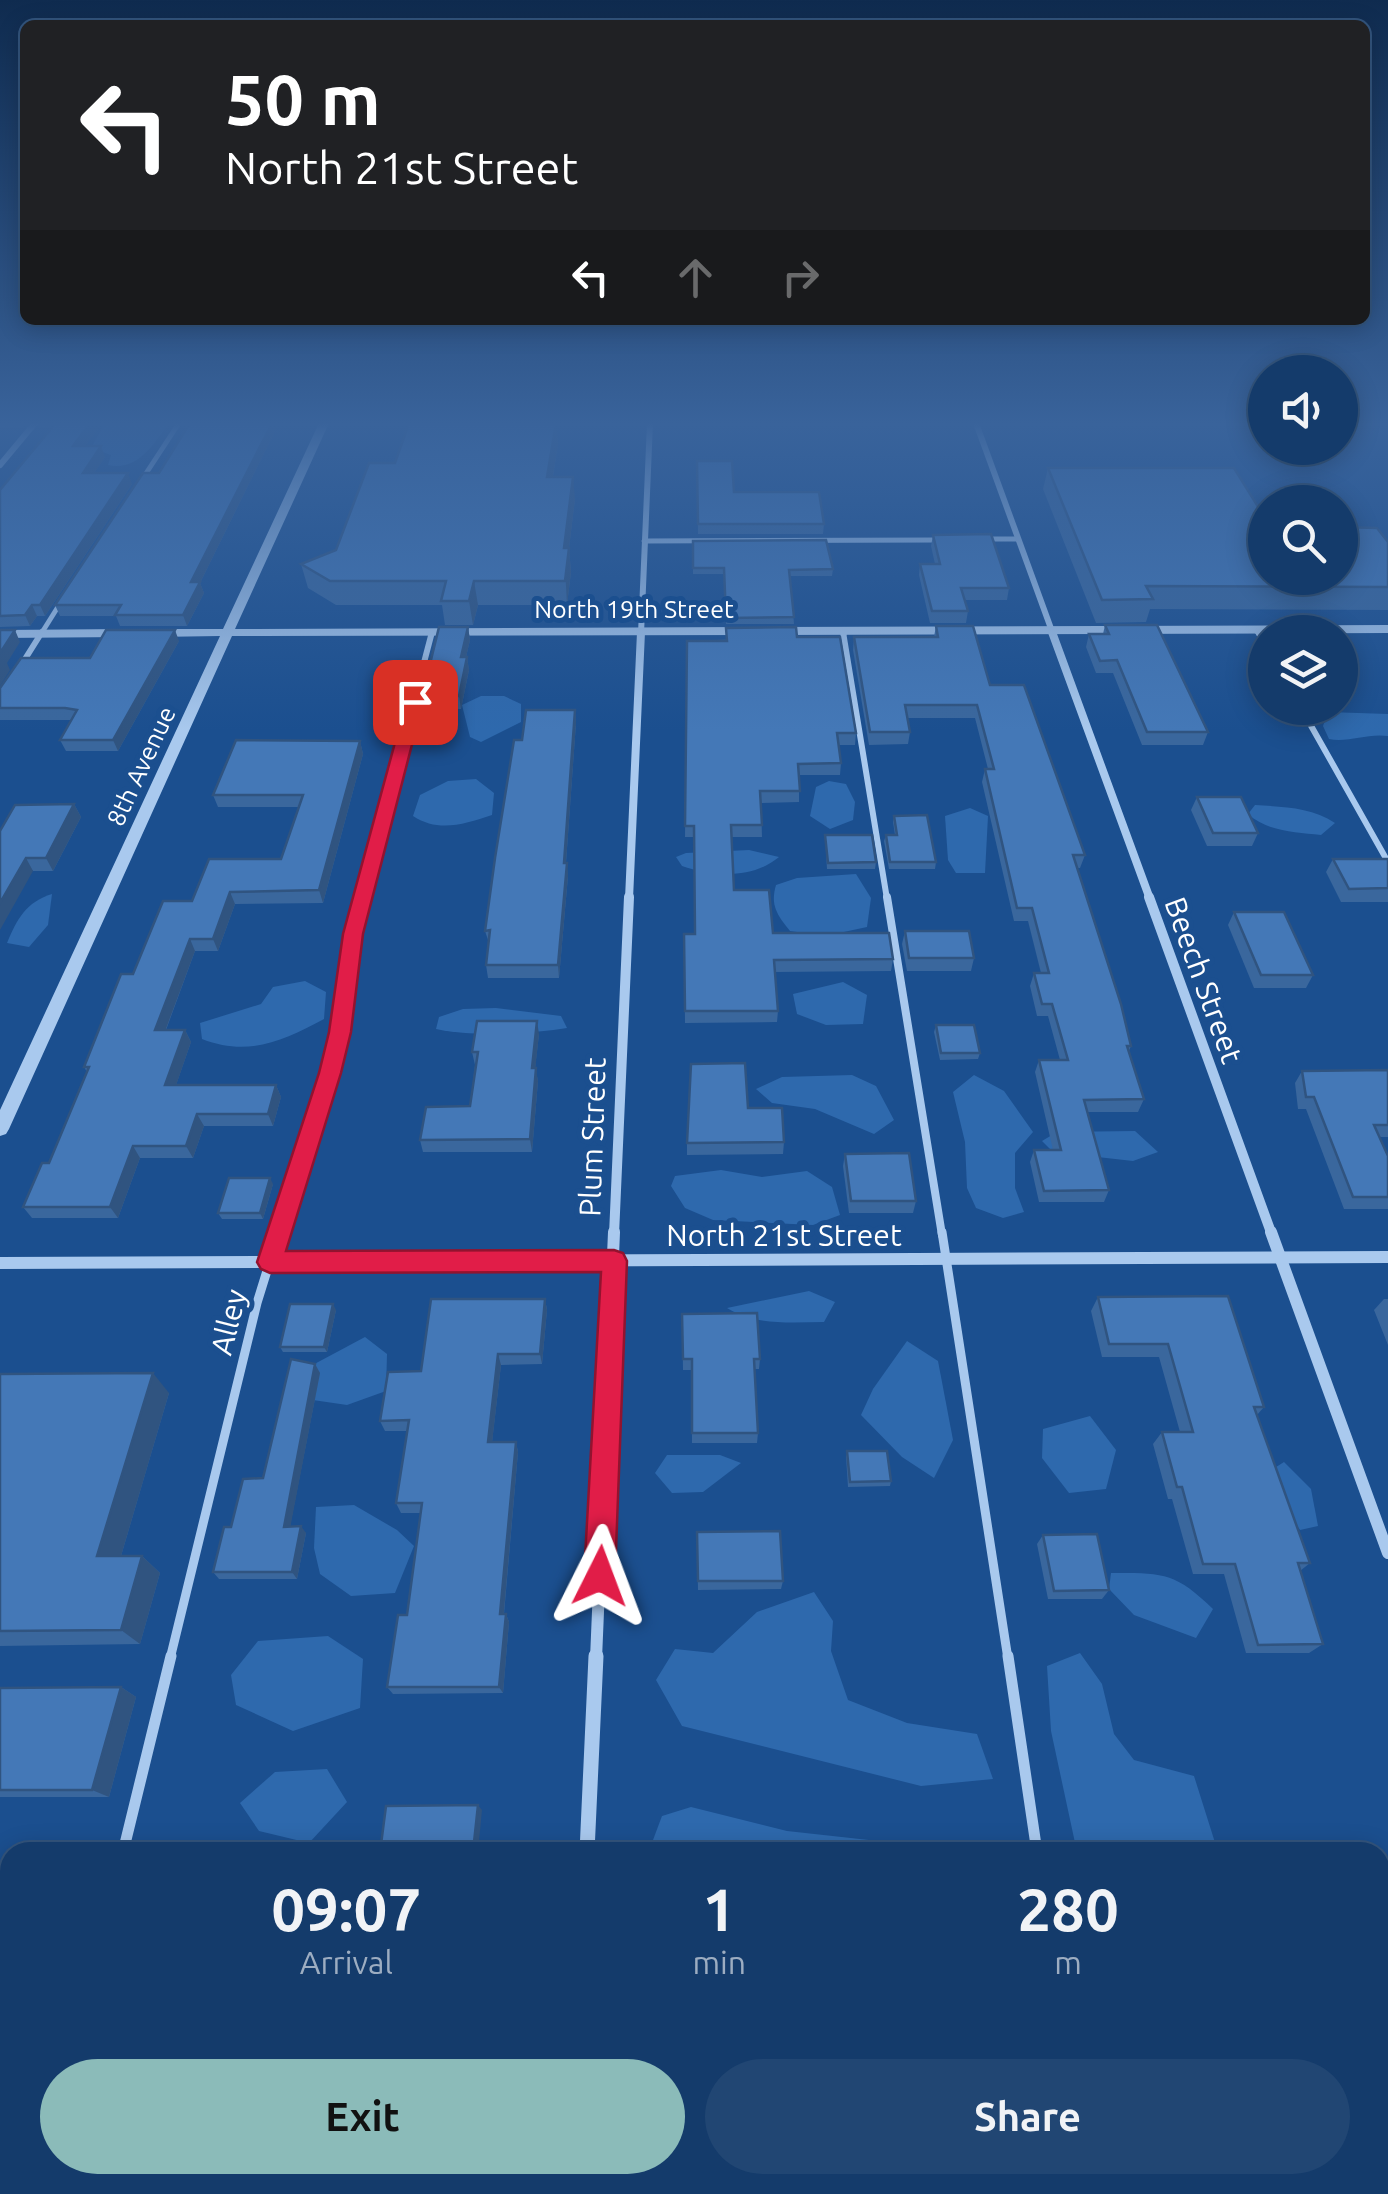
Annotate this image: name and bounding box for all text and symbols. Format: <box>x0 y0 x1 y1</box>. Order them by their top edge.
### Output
icon: left <box>60 60 190 190</box>
text: 50 m <box>225 60 381 138</box>
text: North 21st Street <box>225 142 578 193</box>
icon: left <box>563 250 618 305</box>
icon: ahead <box>668 250 723 305</box>
icon: right <box>773 250 828 305</box>
map controls <box>1248 355 1358 725</box>
button: sound <box>1248 355 1358 465</box>
button: search <box>1248 485 1358 595</box>
street label: North 19th Street <box>534 595 734 623</box>
button: layers <box>1248 615 1358 725</box>
pin <box>373 660 458 745</box>
icon: arrive <box>388 675 443 730</box>
street label: 8th Avenue <box>101 702 181 830</box>
street label: Beech Street <box>1158 892 1250 1068</box>
street label: Plum Street <box>572 1057 612 1217</box>
street label: North 21st Street <box>666 1218 902 1252</box>
street label: Alley <box>203 1286 253 1358</box>
position arrow <box>548 1524 652 1628</box>
text: 09:07 <box>271 1875 421 1942</box>
text: 1 <box>702 1875 736 1942</box>
text: 280 <box>1017 1875 1119 1942</box>
text: Arrival <box>300 1944 393 1980</box>
text: min <box>692 1944 746 1980</box>
text: m <box>1054 1944 1082 1980</box>
button: Exit <box>40 2059 685 2174</box>
button: Share <box>705 2059 1350 2174</box>

